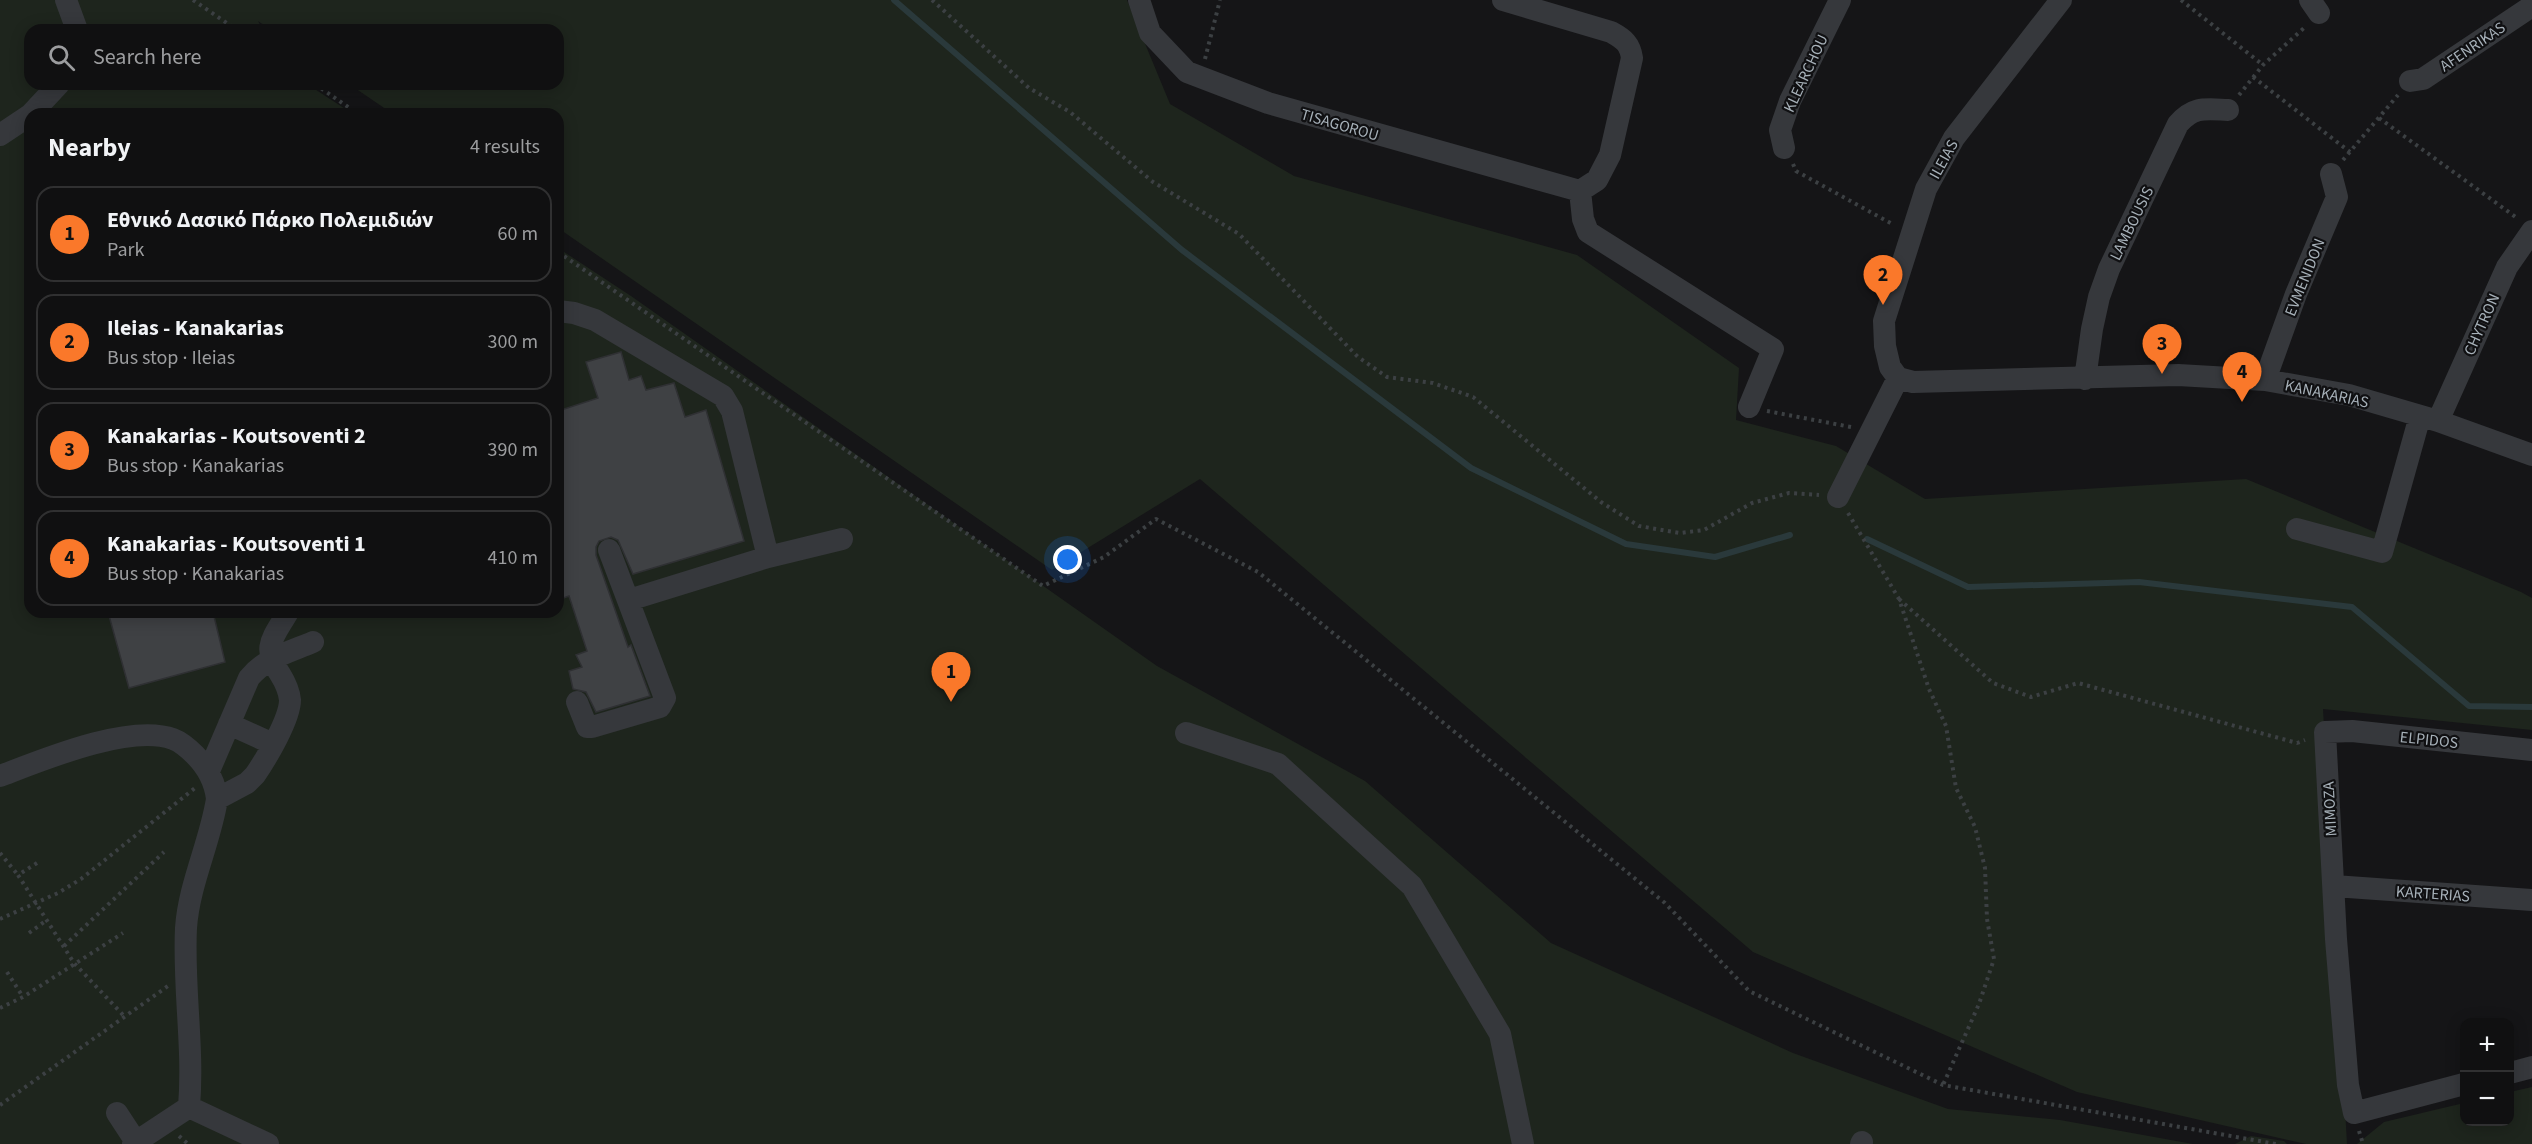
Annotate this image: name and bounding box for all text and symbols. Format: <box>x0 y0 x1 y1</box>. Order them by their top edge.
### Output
street label: AFENRIKAS <box>2435 17 2510 77</box>
search box <box>24 24 564 90</box>
street label: KLEARCHOU <box>1778 31 1834 116</box>
icon: search <box>45 41 78 74</box>
text: Search here <box>93 41 201 73</box>
street label: TISAGOROU <box>1298 103 1381 147</box>
text: Nearby <box>48 129 131 166</box>
text: 4 results <box>470 133 540 161</box>
street label: ILEIAS <box>1924 136 1964 183</box>
street label: LAMBOUSIS <box>2105 183 2159 264</box>
text: Εθνικό Δασικό Πάρκο Πολεμιδιών <box>107 204 433 236</box>
text: 1 <box>64 220 75 248</box>
text: 60 m <box>498 220 538 248</box>
street label: EVMENIDON <box>2279 235 2331 320</box>
text: Park <box>107 236 144 264</box>
pin: 2 <box>1864 256 1902 305</box>
street label: CHYTRON <box>2459 290 2505 359</box>
text: Ileias - Kanakarias <box>107 312 284 344</box>
pin: 3 <box>2142 324 2182 374</box>
text: 2 <box>64 328 75 356</box>
text: 300 m <box>488 328 538 356</box>
text: Bus stop · Ileias <box>107 344 235 372</box>
pin: 4 <box>2222 352 2262 402</box>
street label: KANAKARIAS <box>2283 374 2371 414</box>
text: Kanakarias - Koutsoventi 2 <box>107 420 366 452</box>
text: 3 <box>64 436 75 464</box>
text: 390 m <box>488 436 538 464</box>
text: Bus stop · Kanakarias <box>107 452 284 480</box>
text: Kanakarias - Koutsoventi 1 <box>107 528 366 560</box>
text: 4 <box>64 544 75 572</box>
text: 410 m <box>488 544 538 572</box>
your location <box>1053 545 1082 574</box>
text: Bus stop · Kanakarias <box>107 560 284 588</box>
pin: 1 <box>932 652 970 702</box>
street label: ELPIDOS <box>2399 726 2459 754</box>
street label: MIMOZA <box>2318 781 2342 837</box>
street label: KARTERIAS <box>2395 880 2471 908</box>
map controls <box>2460 1018 2514 1126</box>
button: + <box>2460 1018 2514 1072</box>
button: − <box>2460 1072 2514 1126</box>

